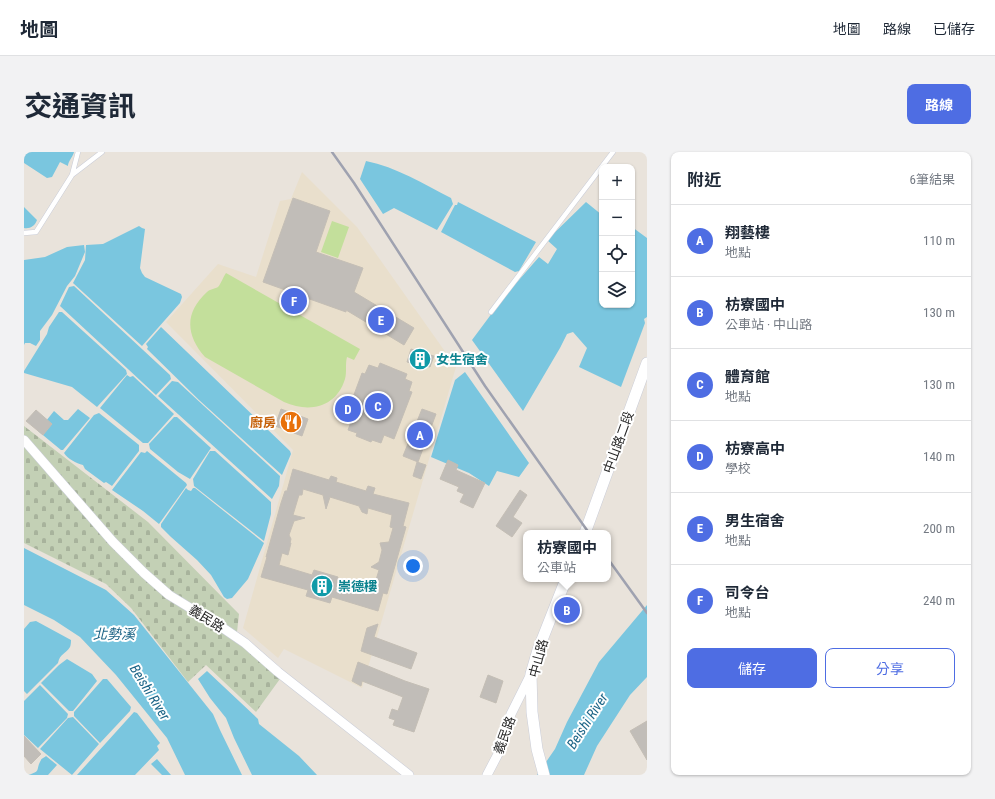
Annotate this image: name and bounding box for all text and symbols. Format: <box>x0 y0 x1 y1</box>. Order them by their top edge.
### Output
text: 地圖 <box>20 18 58 41</box>
text: 地圖 <box>833 21 861 37</box>
text: 路線 <box>883 21 911 37</box>
text: 已儲存 <box>933 21 975 37</box>
button: 路線 <box>907 84 971 124</box>
text: 交通資訊 <box>24 90 136 123</box>
map controls <box>599 164 635 308</box>
button: + <box>599 164 635 200</box>
text: 附近 <box>687 170 721 190</box>
text: 6筆結果 <box>910 172 955 187</box>
button: − <box>599 200 635 236</box>
text: 翔藝樓 <box>725 224 770 242</box>
text: A <box>696 233 704 248</box>
text: 110 m <box>923 233 955 248</box>
button: locate <box>599 236 635 272</box>
text: 地點 <box>725 245 751 260</box>
button: layers <box>599 272 635 308</box>
pin: F <box>281 286 307 316</box>
text: 枋寮國中 <box>725 296 785 314</box>
pin: E <box>368 305 394 335</box>
text: B <box>696 305 704 320</box>
text: 130 m <box>923 305 955 320</box>
text: 公車站 · 中山路 <box>725 317 812 332</box>
building icon: 女生宿舍 <box>407 346 433 372</box>
place label: 女生宿舍 <box>436 352 488 367</box>
text: 體育館 <box>725 368 770 386</box>
text: C <box>696 377 704 392</box>
text: 130 m <box>923 377 955 392</box>
text: 地點 <box>725 389 751 404</box>
pin: C <box>365 391 391 421</box>
pin: D <box>335 394 361 424</box>
restaurant icon: 廚房 <box>278 409 304 435</box>
street label: 中山路二段 <box>600 409 637 475</box>
place label: 廚房 <box>250 415 276 430</box>
pin: A <box>407 420 433 450</box>
text: 枋寮高中 <box>725 440 785 458</box>
text: D <box>696 449 704 464</box>
text: 140 m <box>923 449 955 464</box>
text: 學校 <box>725 461 751 476</box>
text: 男生宿舍 <box>725 512 785 530</box>
text: E <box>697 521 703 536</box>
text: 200 m <box>923 521 955 536</box>
popup <box>523 530 611 582</box>
text: 地點 <box>725 533 751 548</box>
text: 枋寮國中 <box>537 539 597 557</box>
your location <box>403 556 423 576</box>
text: 公車站 <box>537 560 576 575</box>
building icon: 崇德樓 <box>309 573 335 599</box>
place label: 崇德樓 <box>338 579 377 594</box>
text: 司令台 <box>725 584 770 602</box>
text: F <box>697 593 703 608</box>
text: 240 m <box>923 593 955 608</box>
pin: B <box>554 595 580 625</box>
street label: 義民路 <box>186 602 227 635</box>
text: 地點 <box>725 605 751 620</box>
water label: 北勢溪 <box>93 626 137 642</box>
street label: 中山路 <box>526 637 551 679</box>
button: 儲存 <box>687 648 817 688</box>
button: 分享 <box>825 648 955 688</box>
water label: Beishi River <box>127 661 174 723</box>
water label: Beishi River <box>563 690 611 752</box>
street label: 義民路 <box>491 714 518 756</box>

